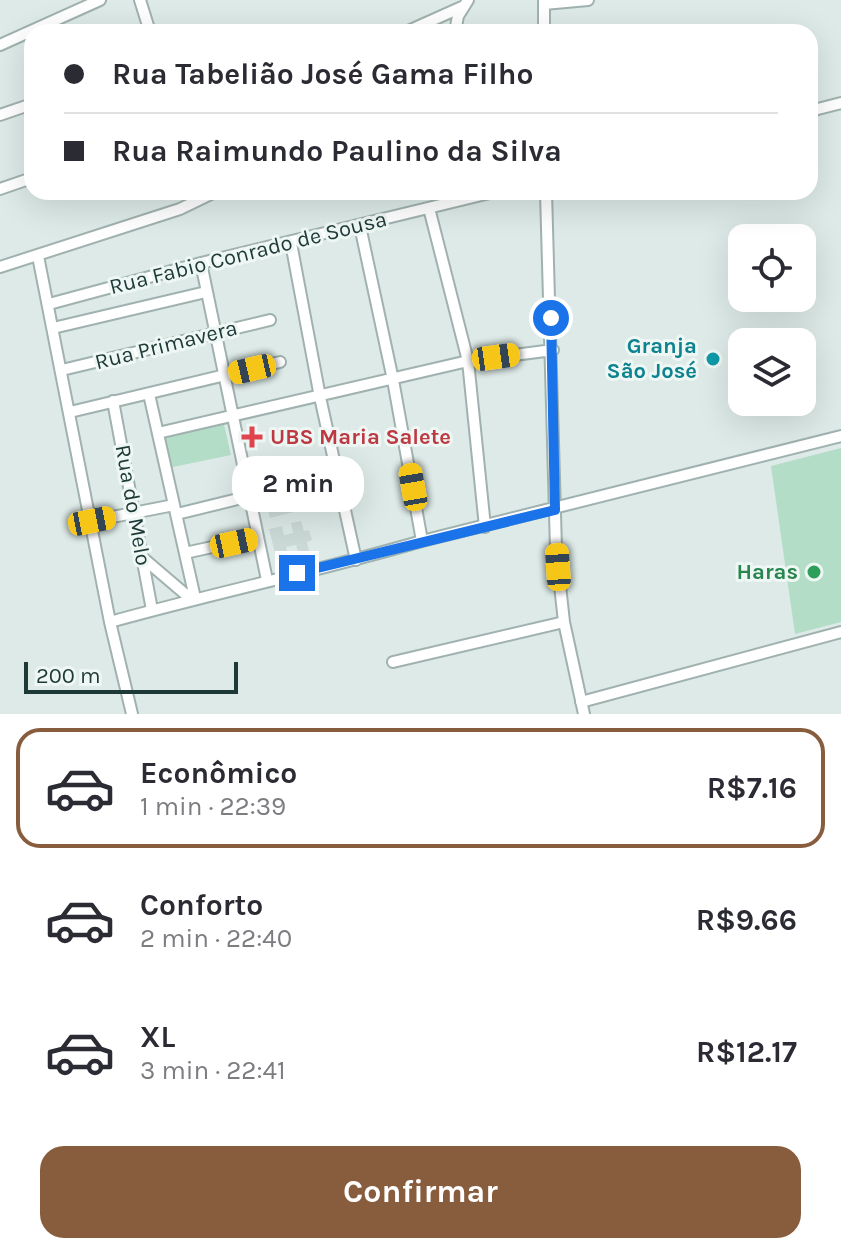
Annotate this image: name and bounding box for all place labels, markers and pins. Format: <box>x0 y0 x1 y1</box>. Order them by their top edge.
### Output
place label: Granja São José <box>607 333 697 384</box>
marker: Granja São José <box>704 350 722 368</box>
place label: UBS Maria Salete <box>270 424 451 450</box>
marker: UBS Maria Salete <box>241 426 263 448</box>
place label: Haras <box>736 559 798 585</box>
marker: Haras <box>805 563 823 581</box>

